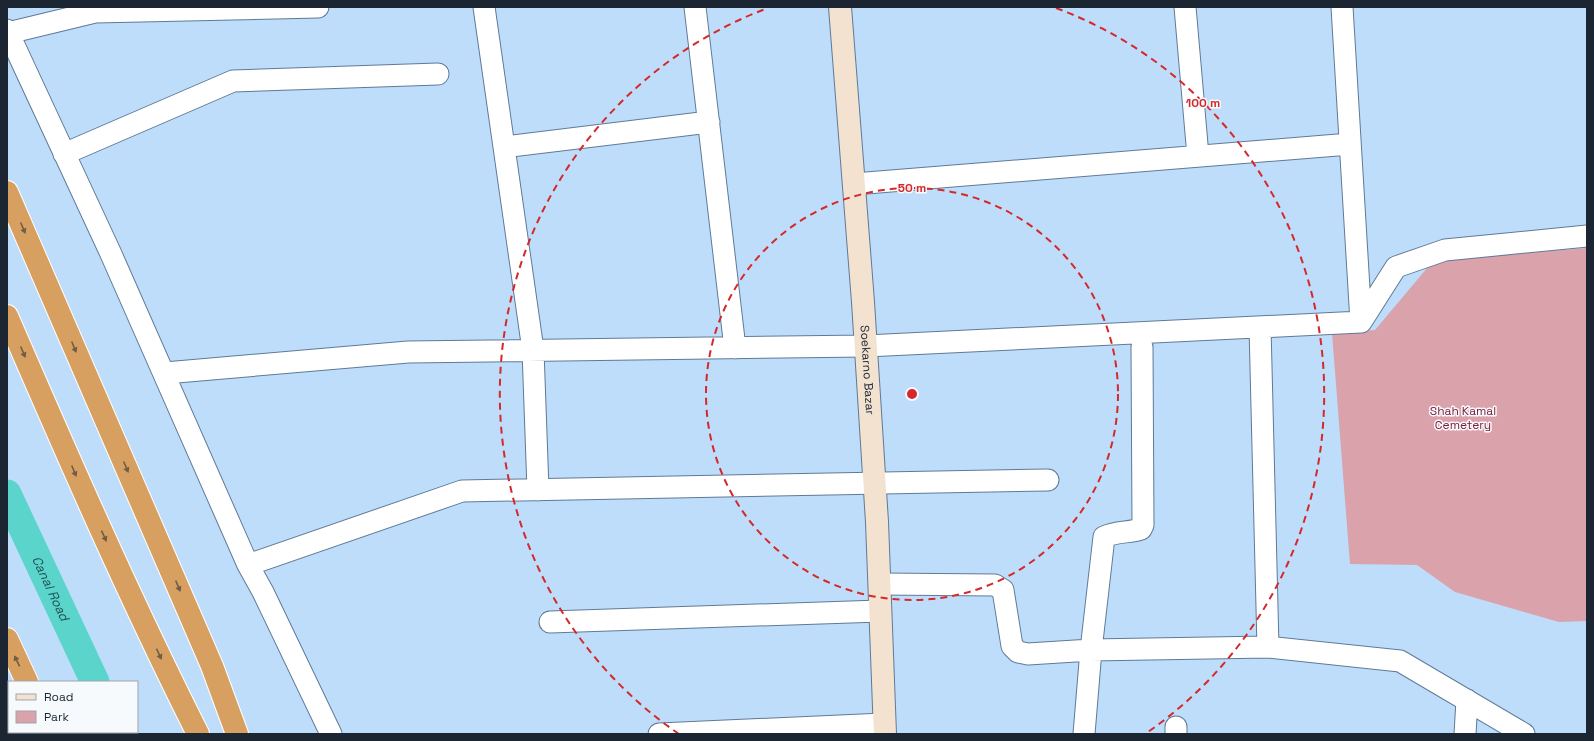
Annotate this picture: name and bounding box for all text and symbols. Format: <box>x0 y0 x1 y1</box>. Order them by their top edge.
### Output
text: 100 m <box>1186 95 1220 111</box>
text: 50 m <box>898 180 926 196</box>
one-way arrow <box>20 223 26 235</box>
street label: Soekarno Bazar <box>856 325 878 416</box>
one-way arrow <box>71 342 77 353</box>
one-way arrow <box>20 347 26 359</box>
centre of rings <box>905 387 919 401</box>
park label: Shah Kamal Cemetery <box>1430 403 1496 433</box>
one-way arrow <box>123 461 129 472</box>
one-way arrow <box>72 466 78 478</box>
one-way arrow <box>101 531 107 542</box>
water label: Canal Road <box>29 553 74 625</box>
one-way arrow <box>174 580 181 592</box>
one-way arrow <box>156 649 162 660</box>
one-way arrow <box>14 655 20 666</box>
legend <box>8 681 138 733</box>
text: Road <box>44 689 73 705</box>
text: Park <box>44 709 69 725</box>

